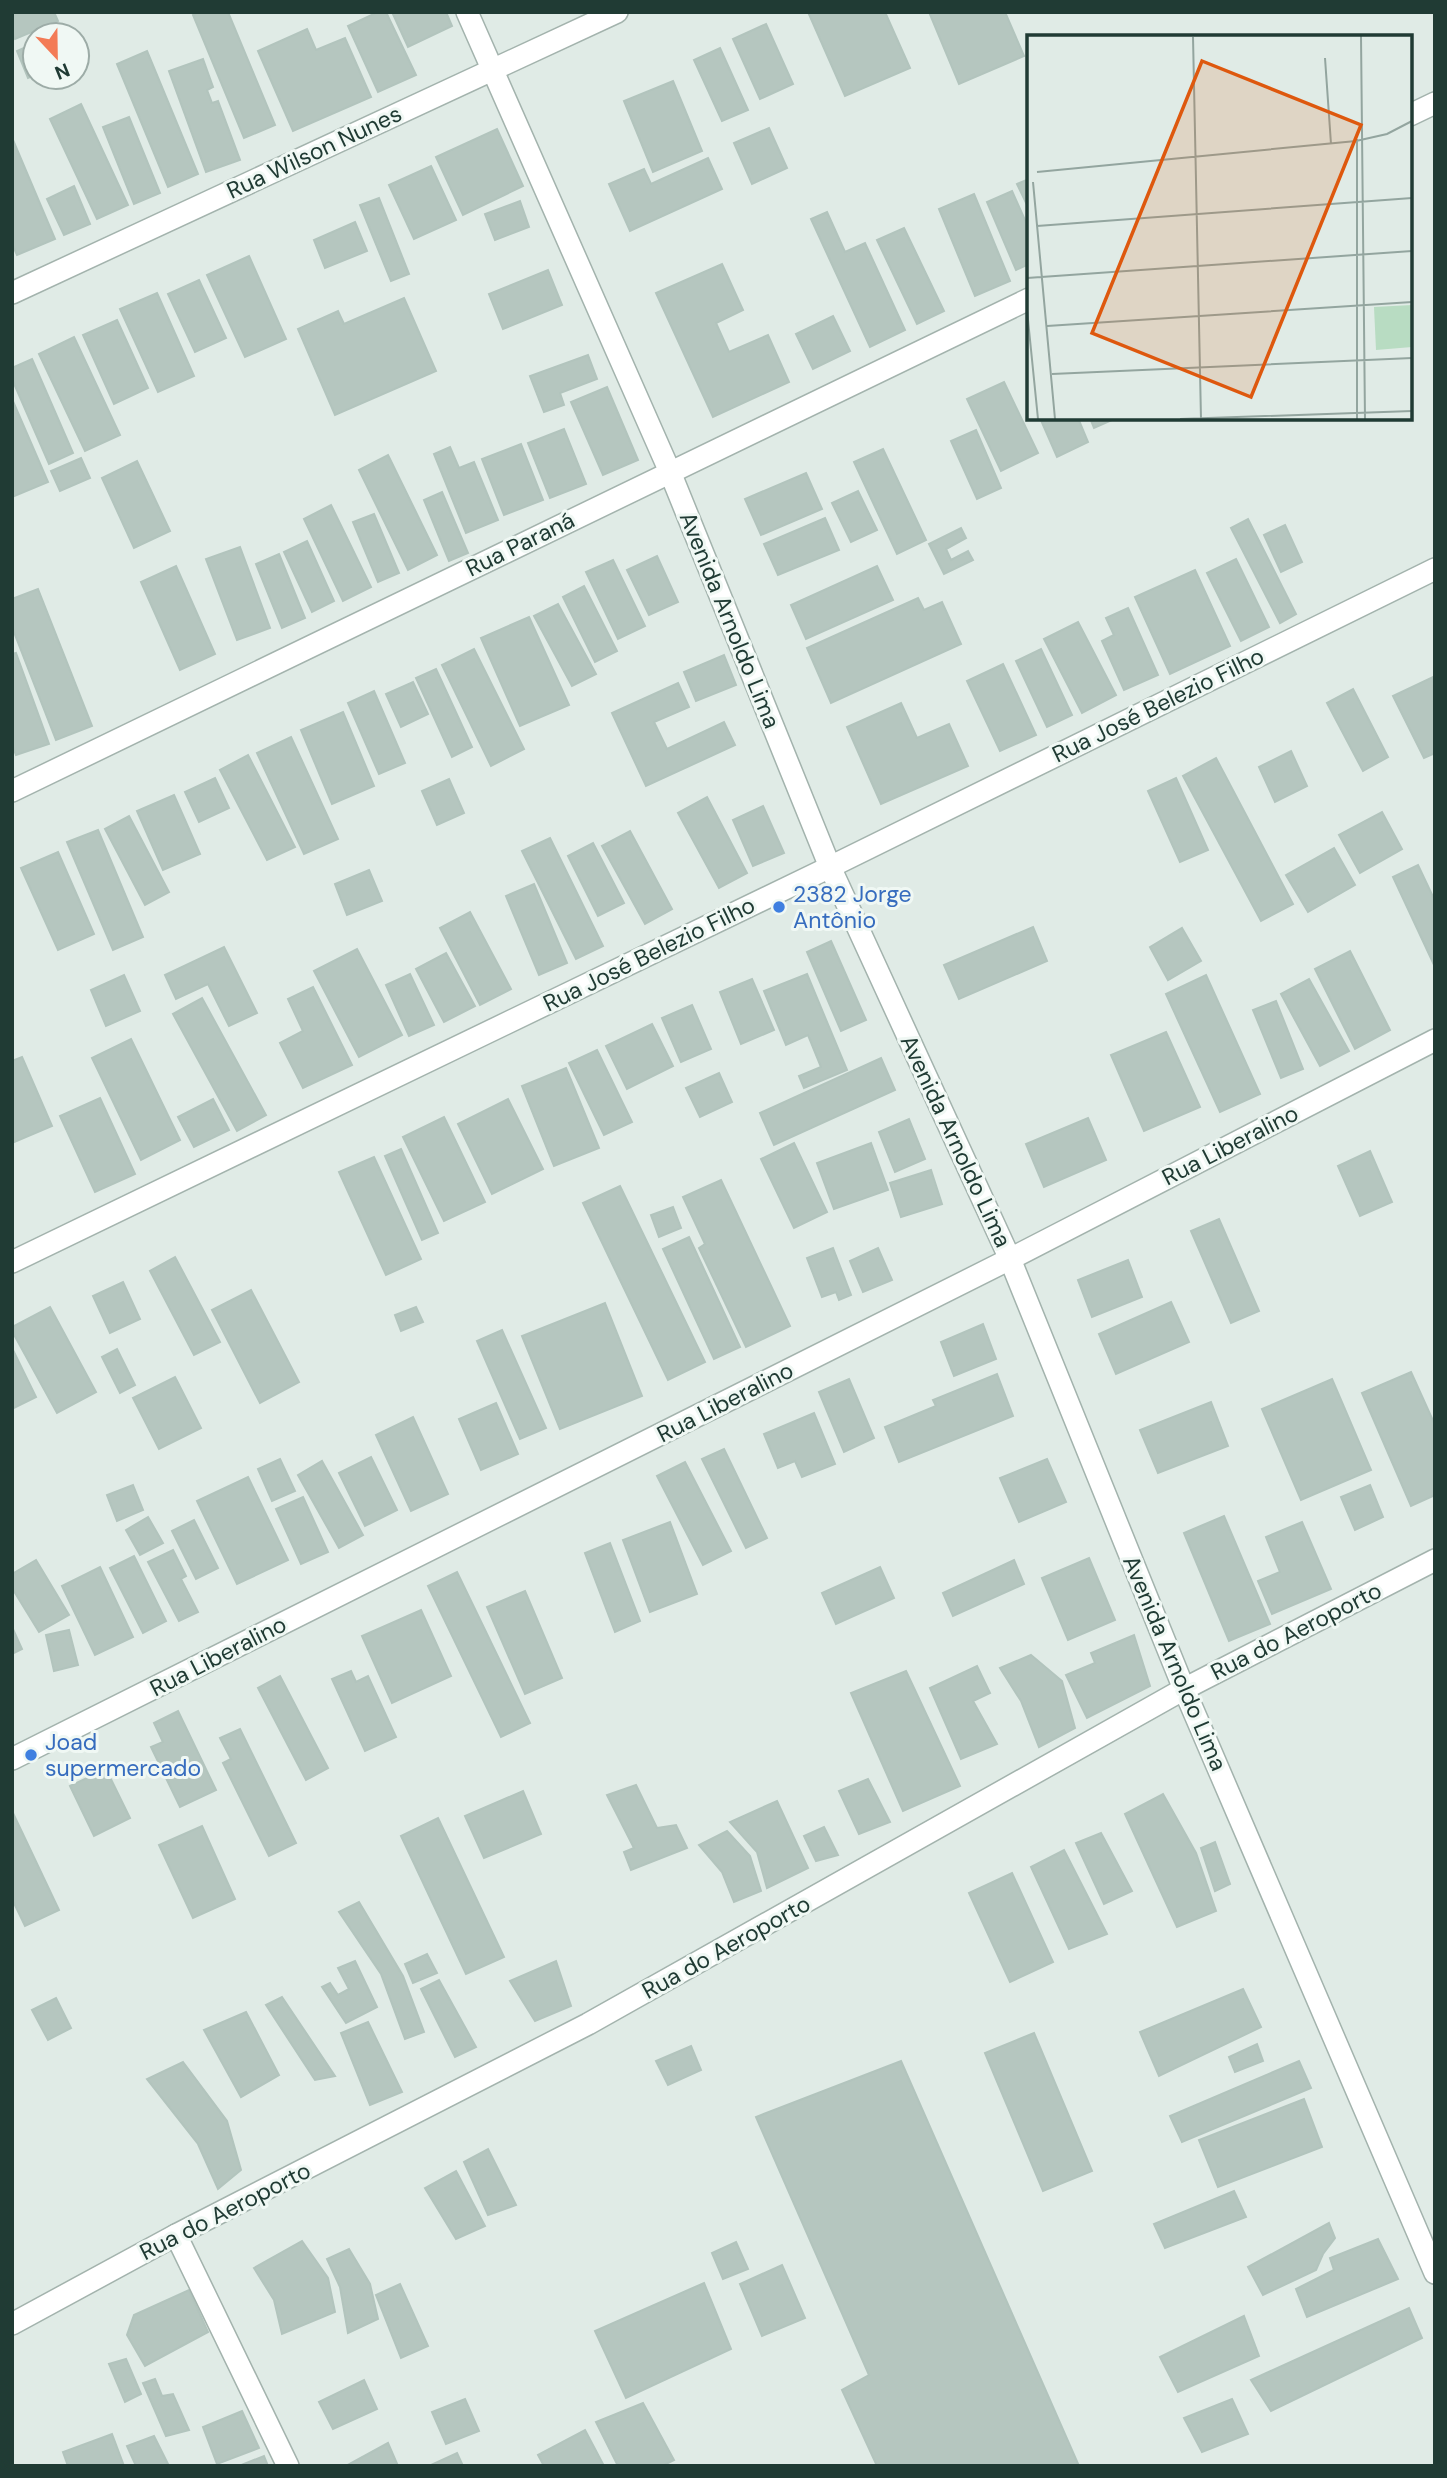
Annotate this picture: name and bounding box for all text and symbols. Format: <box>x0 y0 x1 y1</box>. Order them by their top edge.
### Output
north arrow <box>21 21 91 91</box>
inset map <box>1027 35 1412 420</box>
text: N <box>51 57 73 85</box>
street label: Rua Wilson Nunes <box>222 98 406 206</box>
street label: Rua Paraná <box>461 505 579 583</box>
street label: Avenida Arnoldo Lima <box>673 507 787 733</box>
street label: Rua José Belezio Filho <box>1047 641 1269 769</box>
place label: 2382 Jorge Antônio <box>793 879 912 935</box>
street label: Rua José Belezio Filho <box>538 890 760 1018</box>
marker: 2382 Jorge Antônio <box>771 899 787 915</box>
street label: Avenida Arnoldo Lima <box>894 1030 1018 1252</box>
street label: Rua Liberalino <box>1157 1098 1303 1192</box>
street label: Rua Liberalino <box>652 1355 798 1449</box>
street label: Avenida Arnoldo Lima <box>1116 1551 1234 1775</box>
street label: Rua do Aeroporto <box>1205 1575 1387 1687</box>
street label: Rua Liberalino <box>145 1609 291 1703</box>
place label: Joad supermercado <box>45 1727 201 1783</box>
marker: Joad supermercado <box>23 1747 39 1763</box>
street label: Rua do Aeroporto <box>637 1888 815 2006</box>
street label: Rua do Aeroporto <box>134 2155 316 2267</box>

